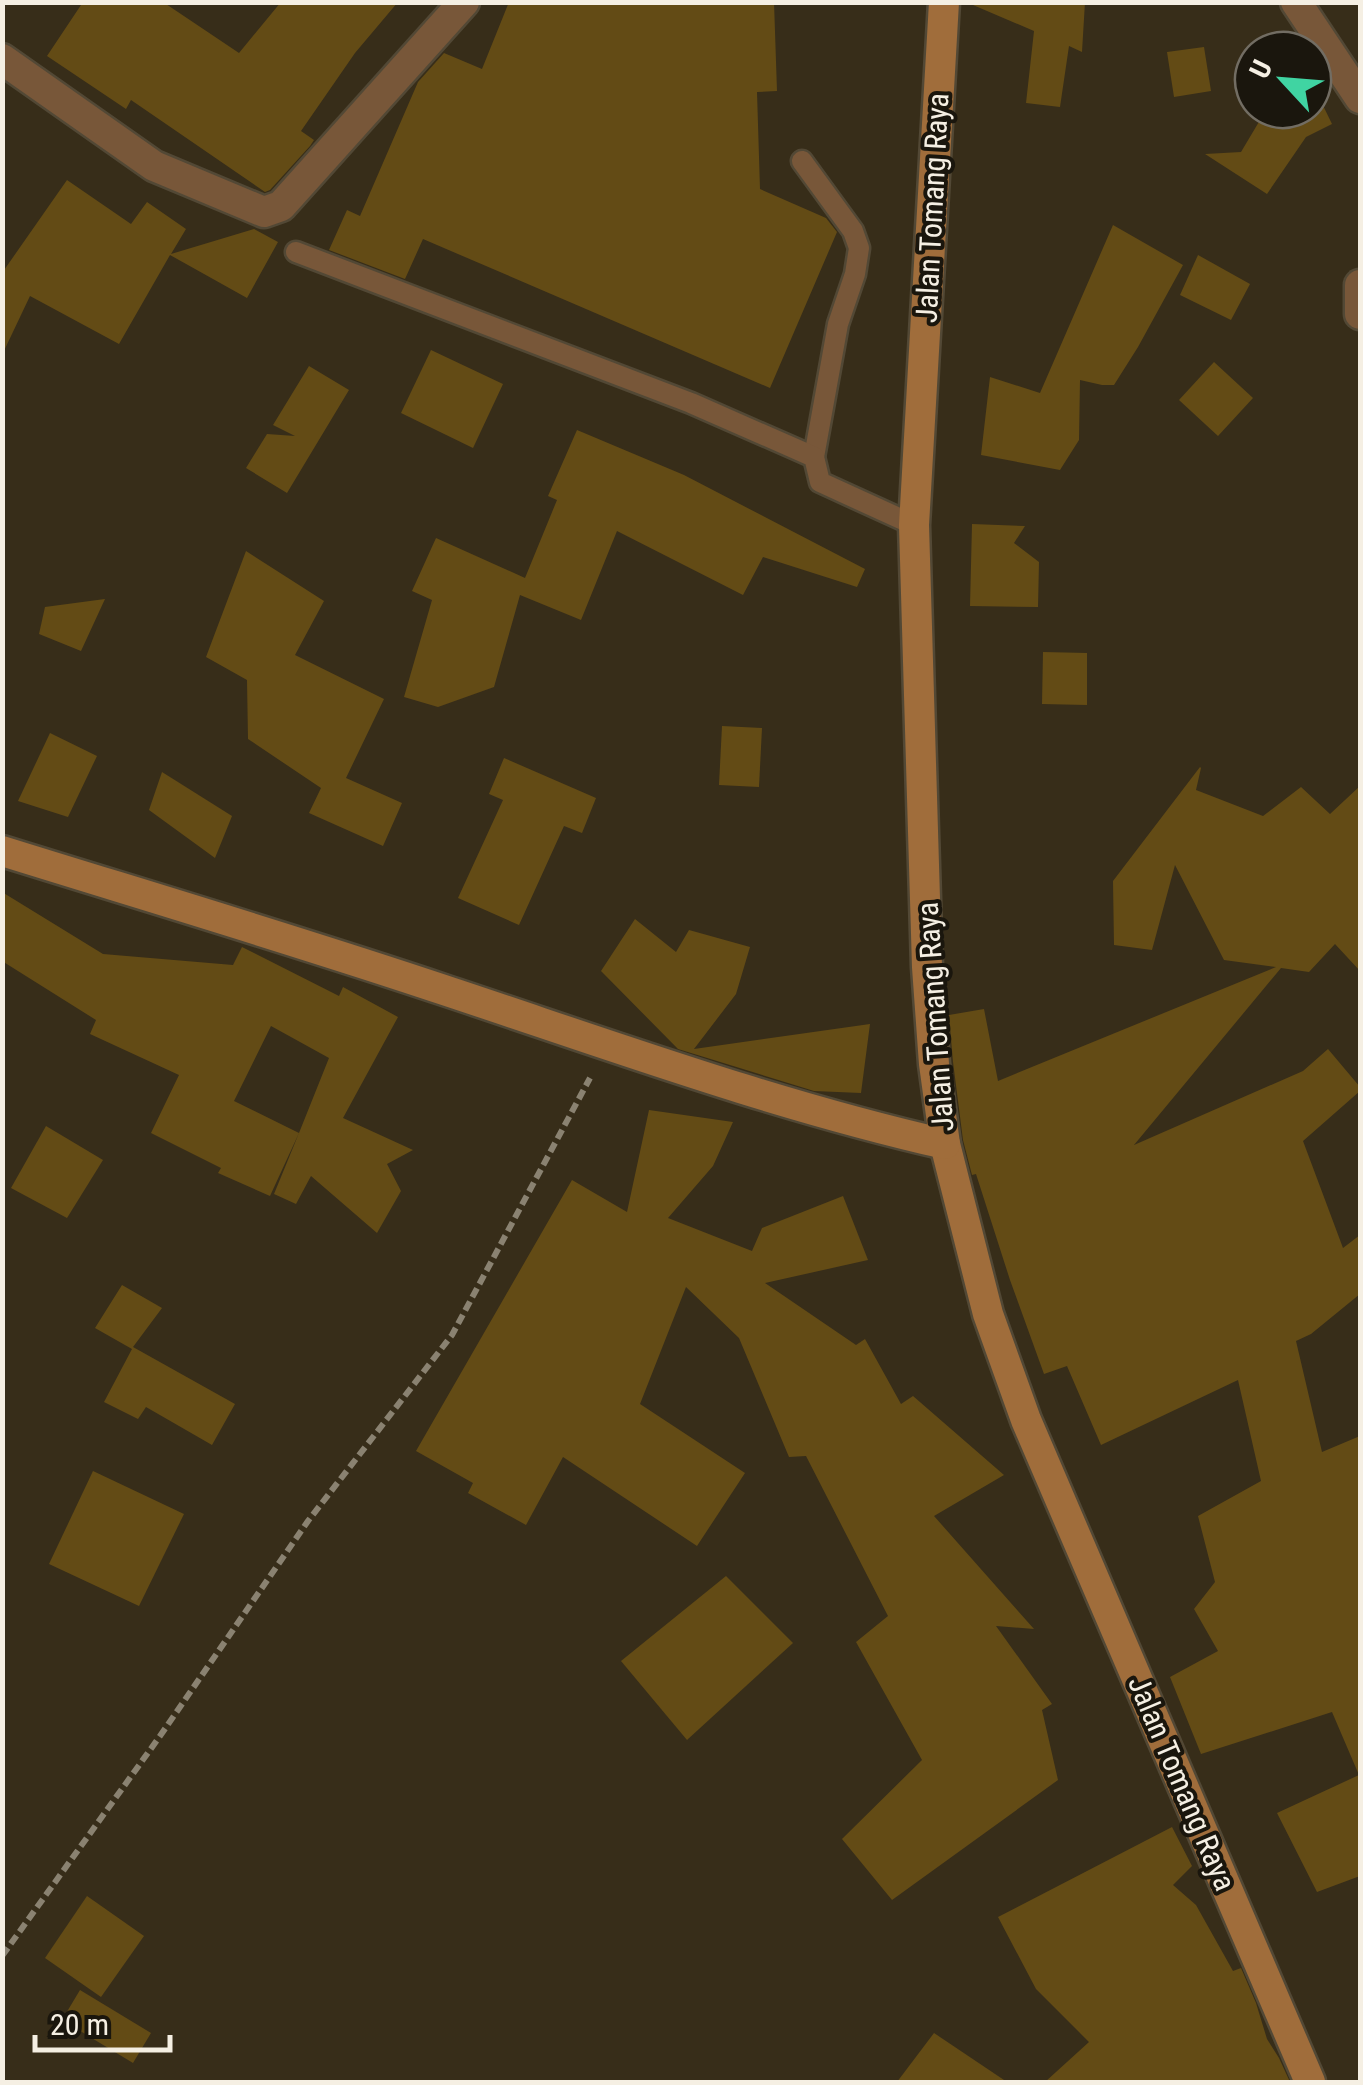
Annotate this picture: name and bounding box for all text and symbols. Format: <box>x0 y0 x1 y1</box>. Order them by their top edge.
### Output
north arrow <box>1233 30 1333 130</box>
text: U <box>1243 55 1279 84</box>
street label: Jalan Tomang Raya <box>909 92 955 324</box>
street label: Jalan Tomang Raya <box>910 901 960 1133</box>
street label: Jalan Tomang Raya <box>1121 1670 1243 1896</box>
scale bar <box>35 1990 170 2052</box>
text: 20 m <box>50 2007 109 2042</box>

